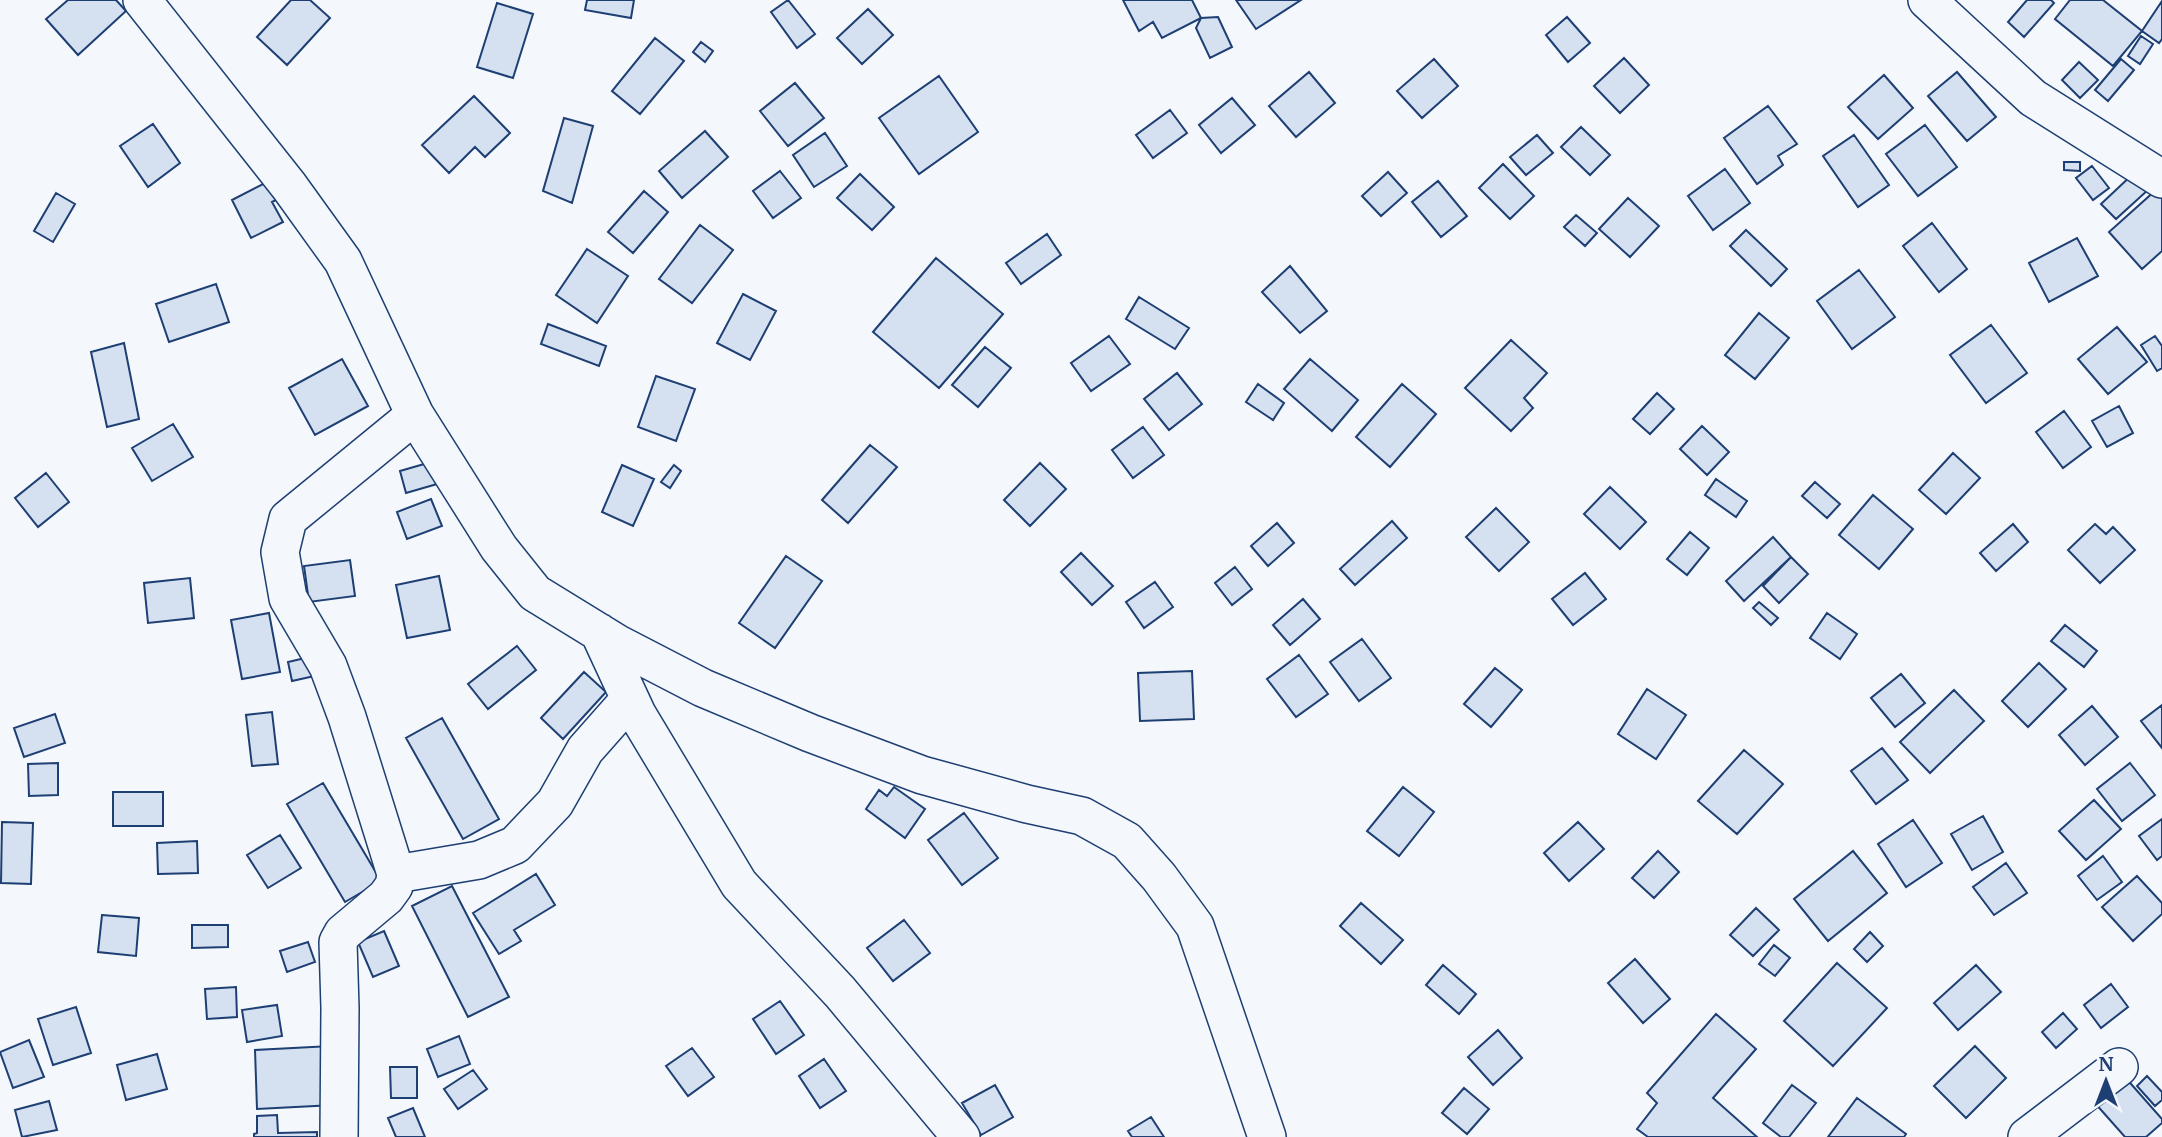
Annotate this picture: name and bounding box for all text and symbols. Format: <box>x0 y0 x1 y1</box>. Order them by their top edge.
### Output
north arrow <box>2071 1046 2141 1116</box>
text: N <box>2098 1052 2114 1076</box>

